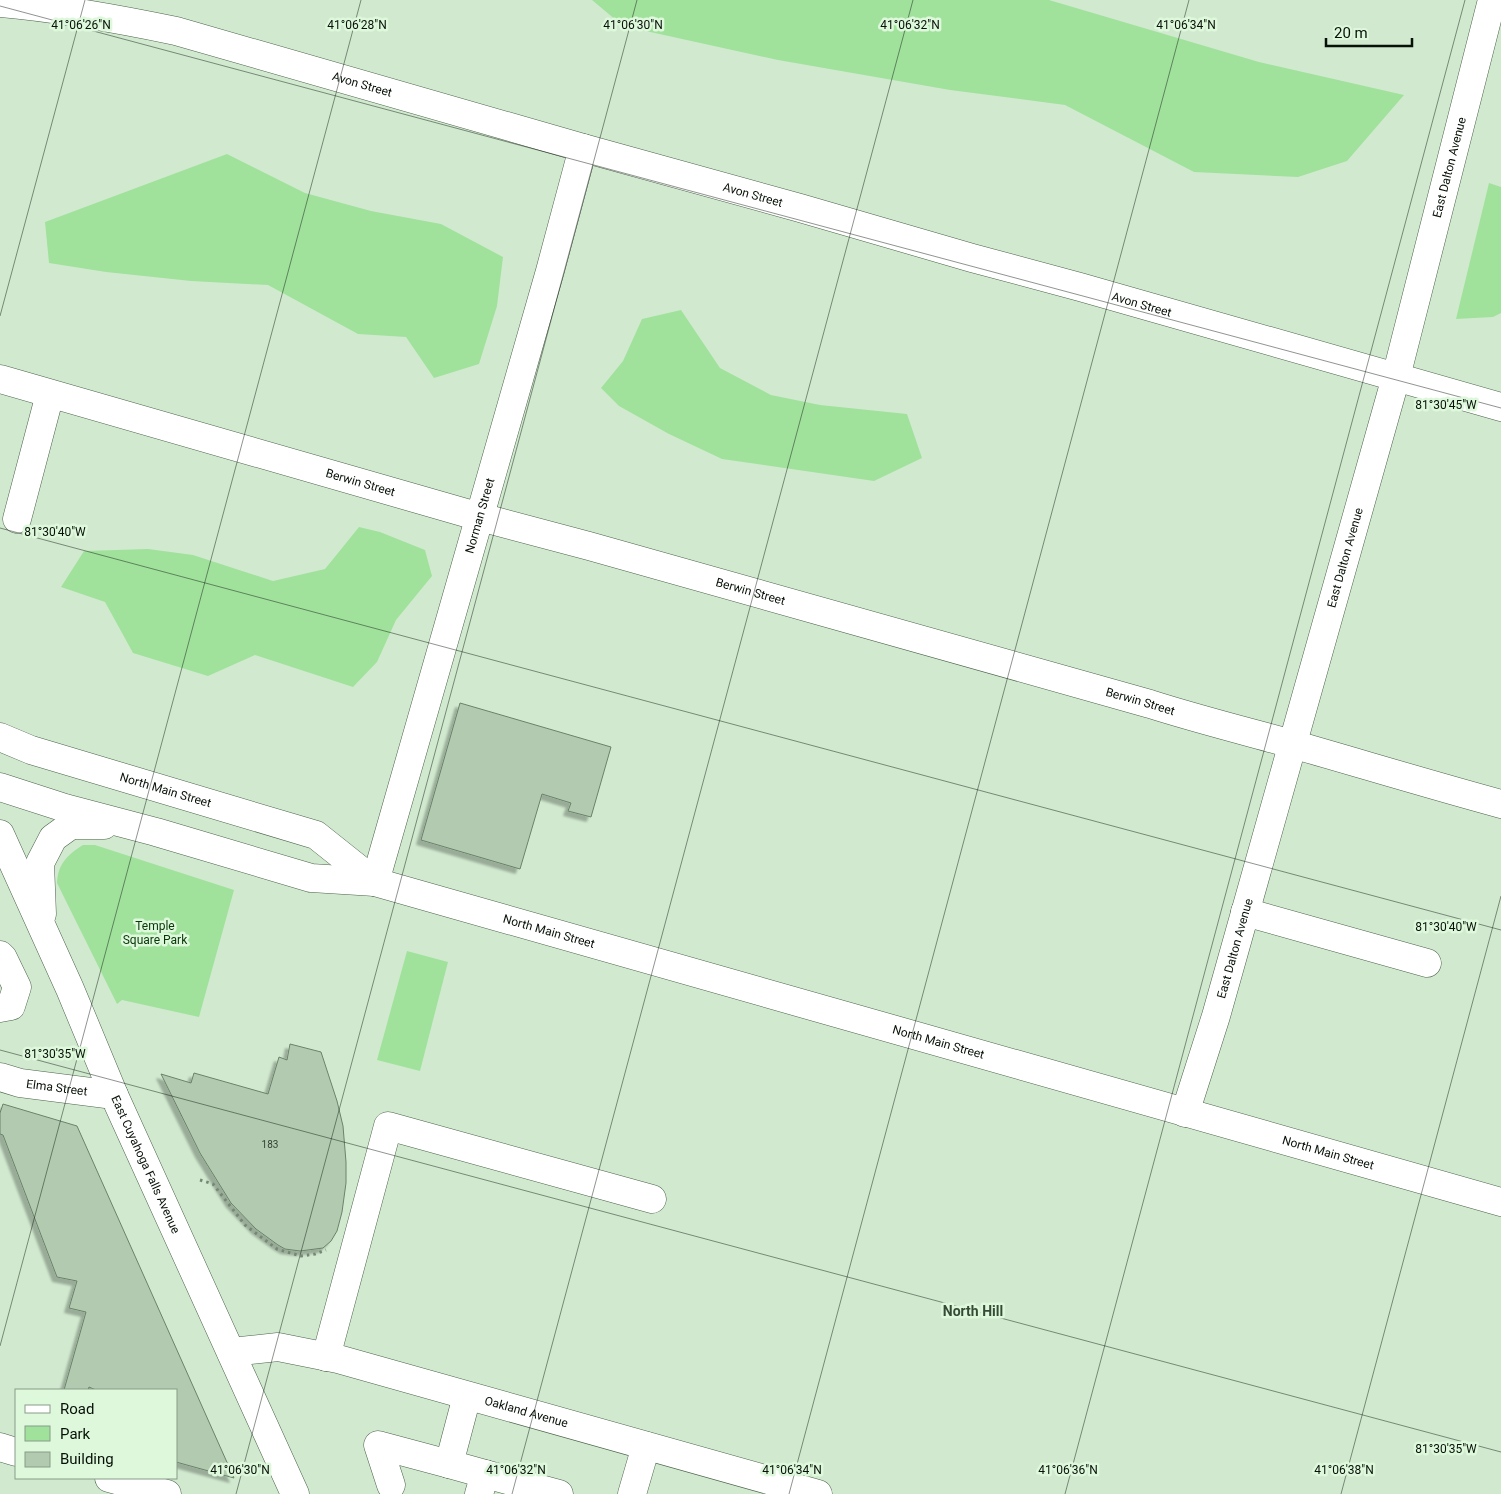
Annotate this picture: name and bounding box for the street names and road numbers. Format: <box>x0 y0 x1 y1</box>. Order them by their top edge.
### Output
street label: Avon Street <box>331 69 394 100</box>
street label: East Dalton Avenue <box>1430 116 1469 219</box>
street label: Avon Street <box>721 180 784 210</box>
street label: Avon Street <box>1110 289 1173 320</box>
street label: Berwin Street <box>324 466 397 499</box>
street label: Norman Street <box>462 476 497 555</box>
street label: East Dalton Avenue <box>1324 506 1366 609</box>
street label: Berwin Street <box>714 575 787 608</box>
street label: Berwin Street <box>1104 685 1177 718</box>
street label: North Main Street <box>118 770 213 810</box>
street label: East Dalton Avenue <box>1214 897 1256 1000</box>
street label: North Main Street <box>501 912 596 951</box>
street label: North Main Street <box>891 1022 986 1062</box>
street label: Elma Street <box>25 1077 88 1099</box>
street label: East Cuyahoga Falls Avenue <box>108 1093 183 1236</box>
street label: North Main Street <box>1281 1133 1375 1173</box>
street label: Oakland Avenue <box>483 1394 570 1430</box>

